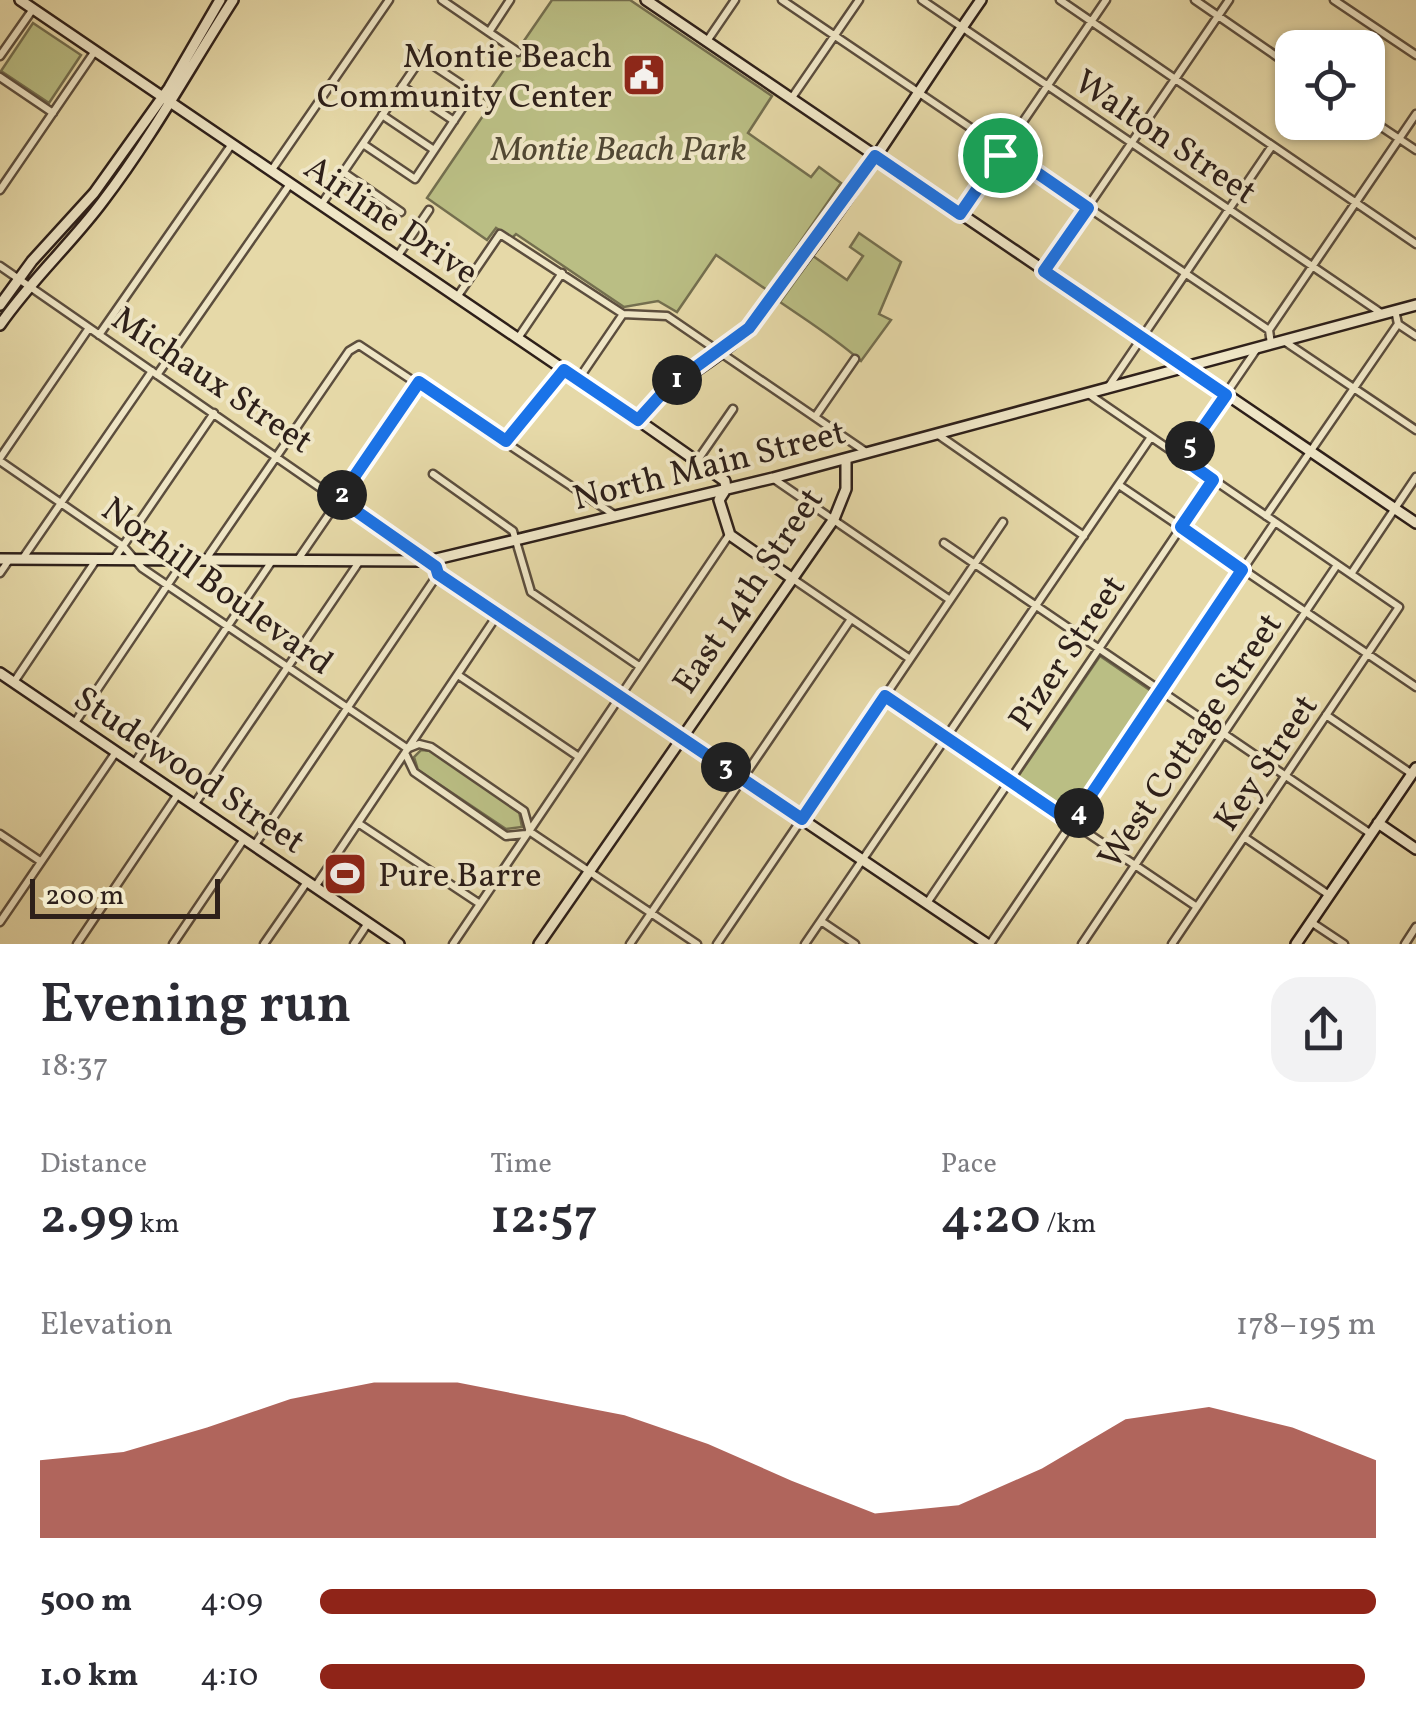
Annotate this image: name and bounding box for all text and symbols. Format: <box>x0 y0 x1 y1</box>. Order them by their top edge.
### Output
map controls <box>1275 30 1385 140</box>
button: locate <box>1275 30 1385 140</box>
place label: Montie Beach Community Center <box>317 34 612 122</box>
public building icon: Montie Beach Community Center <box>621 52 667 98</box>
street label: Walton Street <box>1064 60 1265 217</box>
pin <box>958 113 1043 198</box>
park label: Montie Beach Park <box>490 127 747 175</box>
icon: arrive <box>973 128 1028 183</box>
street label: Airline Drive <box>294 145 487 298</box>
street label: Michaux Street <box>101 296 321 466</box>
pin: 1 <box>652 355 702 405</box>
text: 1 <box>671 360 683 399</box>
street label: North Main Street <box>568 410 851 524</box>
pin: 5 <box>1165 421 1215 471</box>
text: 5 <box>1183 426 1197 465</box>
pin: 2 <box>317 470 367 520</box>
text: 2 <box>335 475 349 514</box>
street label: East 14th Street <box>663 479 836 704</box>
street label: Norhill Boulevard <box>91 487 342 688</box>
street label: Pizer Street <box>999 566 1138 741</box>
street label: West Cottage Street <box>1088 604 1295 879</box>
street label: Studewood Street <box>63 676 314 867</box>
street label: Key Street <box>1204 686 1331 841</box>
pin: 3 <box>701 742 751 792</box>
text: 3 <box>719 747 733 786</box>
pin: 4 <box>1054 788 1104 838</box>
text: 4 <box>1071 793 1087 832</box>
sports icon: Pure Barre <box>322 851 368 897</box>
place label: Pure Barre <box>378 853 542 901</box>
scale bar <box>30 874 220 918</box>
text: 200 m <box>45 877 124 916</box>
text: Evening run <box>40 969 352 1045</box>
button: share <box>1271 977 1376 1082</box>
text: 18:37 <box>40 1045 108 1089</box>
text: Distance <box>40 1145 147 1184</box>
text: Time <box>490 1145 552 1184</box>
text: Pace <box>941 1145 997 1184</box>
text: 2.99 <box>40 1184 134 1254</box>
text: 12:57 <box>490 1184 598 1254</box>
text: 4:20 <box>941 1184 1041 1254</box>
text: km <box>134 1205 180 1244</box>
text: /km <box>1041 1205 1096 1244</box>
text: Elevation <box>40 1304 173 1348</box>
text: 178–195 m <box>1236 1304 1376 1348</box>
text: 500 m <box>40 1580 132 1624</box>
text: 4:09 <box>200 1580 263 1624</box>
text: 1.0 km <box>40 1655 138 1699</box>
text: 4:10 <box>200 1655 258 1699</box>

